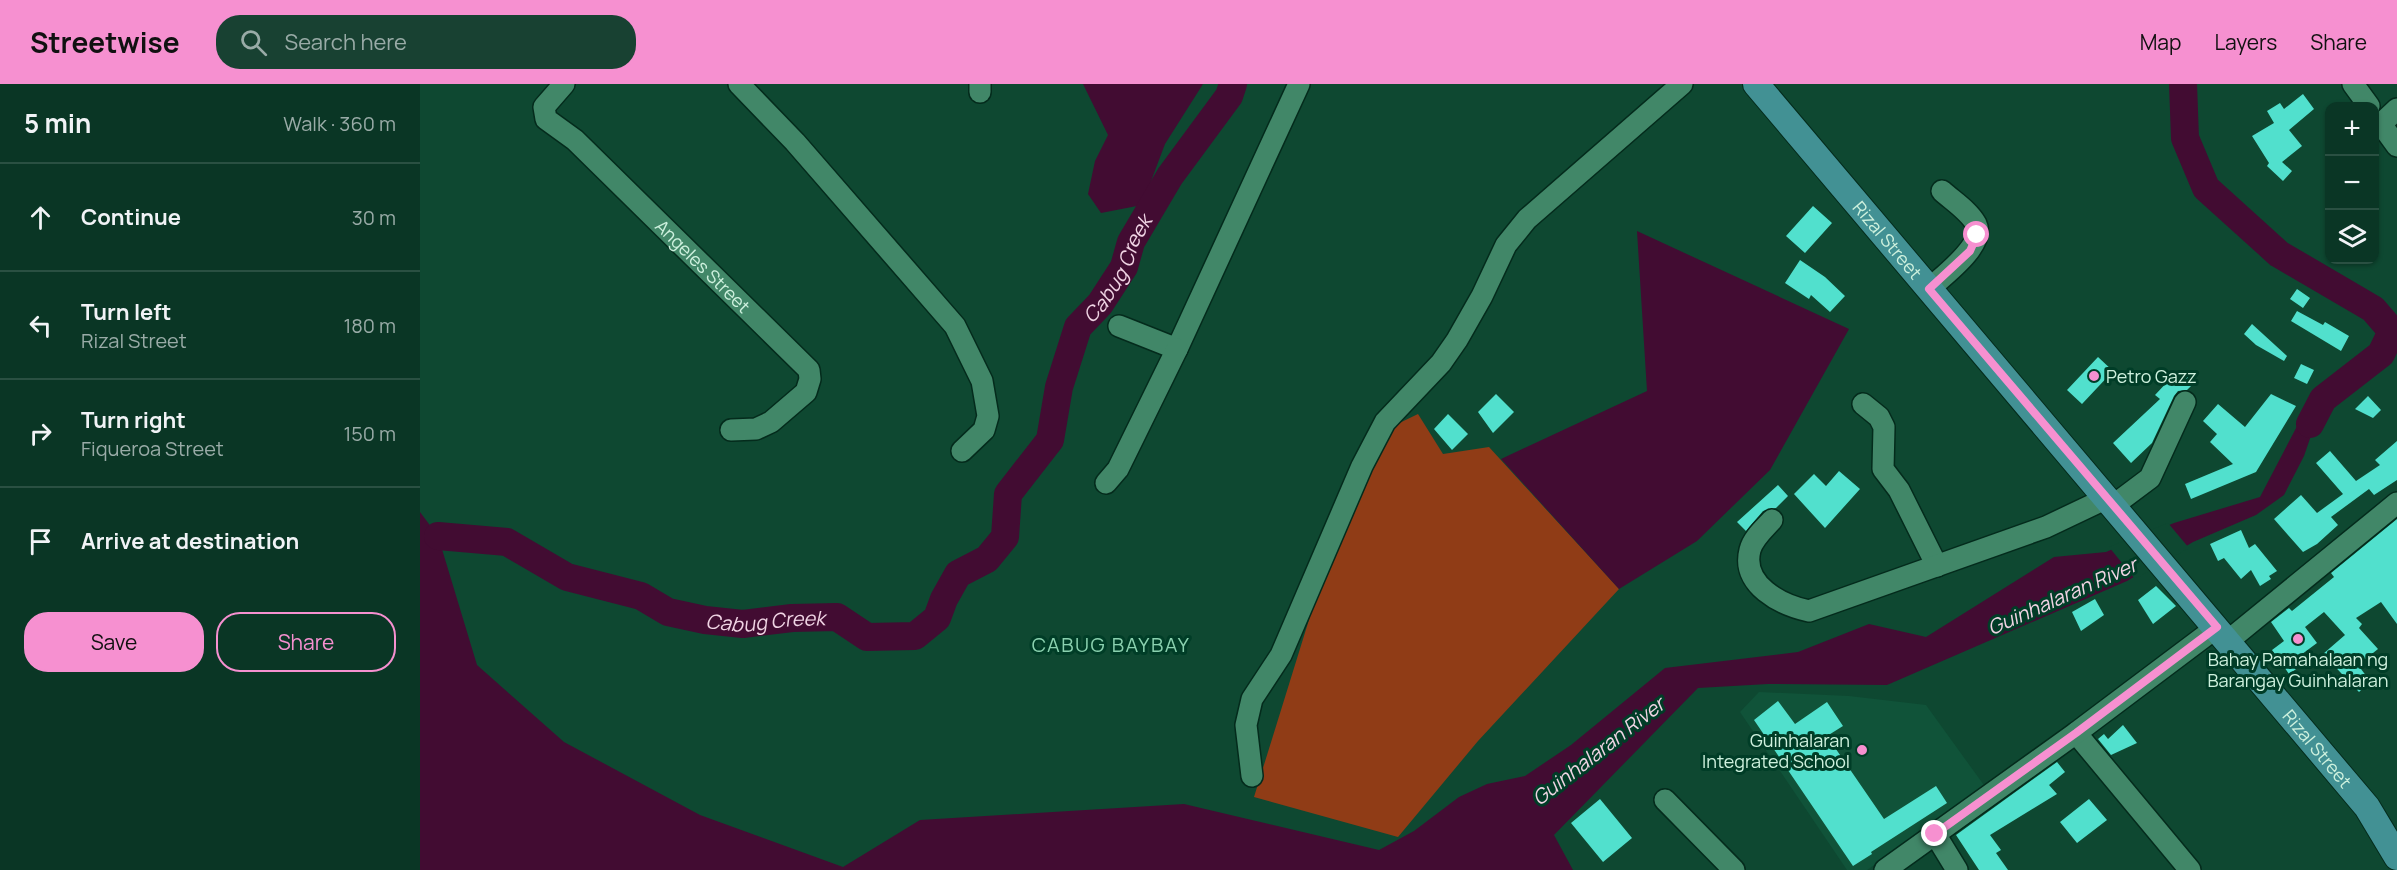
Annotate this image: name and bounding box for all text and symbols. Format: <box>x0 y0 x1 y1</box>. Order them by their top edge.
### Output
search box <box>216 15 636 69</box>
text: Streetwise <box>30 23 180 61</box>
icon: search <box>237 26 270 59</box>
text: Search here <box>285 27 407 57</box>
text: Map <box>2140 28 2181 56</box>
text: Layers <box>2214 28 2277 56</box>
text: Share <box>2310 28 2367 56</box>
map controls <box>2325 102 2379 264</box>
button: + <box>2325 102 2379 156</box>
text: 5 min <box>24 105 91 141</box>
text: Walk · 360 m <box>283 110 396 137</box>
button: − <box>2325 156 2379 210</box>
street label: Rizal Street <box>1848 196 1928 284</box>
icon: ahead <box>24 201 57 234</box>
text: Continue <box>81 202 181 232</box>
text: 30 m <box>352 204 396 231</box>
water label: Cabug Creek <box>1076 207 1159 328</box>
button: layers <box>2325 210 2379 264</box>
street label: Angeles Street <box>650 214 756 318</box>
route start <box>1963 221 1989 247</box>
text: Turn left <box>81 297 171 327</box>
icon: left <box>24 309 57 342</box>
text: 180 m <box>343 312 396 339</box>
text: Rizal Street <box>81 327 187 354</box>
place label: Petro Gazz <box>2106 364 2197 388</box>
marker: Petro Gazz <box>2087 369 2101 383</box>
text: Turn right <box>81 405 186 435</box>
icon: right <box>24 417 57 450</box>
text: 150 m <box>343 420 396 447</box>
text: Fiqueroa Street <box>81 435 224 462</box>
icon: arrive <box>24 525 57 558</box>
text: Arrive at destination <box>81 526 299 556</box>
water label: Guinhalaran River <box>1983 550 2144 641</box>
water label: Cabug Creek <box>704 604 828 638</box>
button: Save <box>24 612 204 672</box>
button: Share <box>216 612 396 672</box>
district label: CABUG BAYBAY <box>1032 631 1190 658</box>
marker: Bahay Pamahalaan ng Barangay Guinhalaran <box>2291 632 2305 646</box>
place label: Bahay Pamahalaan ng Barangay Guinhalaran <box>2207 647 2389 692</box>
water label: Guinhalaran River <box>1526 689 1672 811</box>
street label: Rizal Street <box>2278 704 2357 793</box>
place label: Guinhalaran Integrated School <box>1702 728 1850 773</box>
marker: Guinhalaran Integrated School <box>1855 743 1869 757</box>
route end <box>1921 820 1947 846</box>

